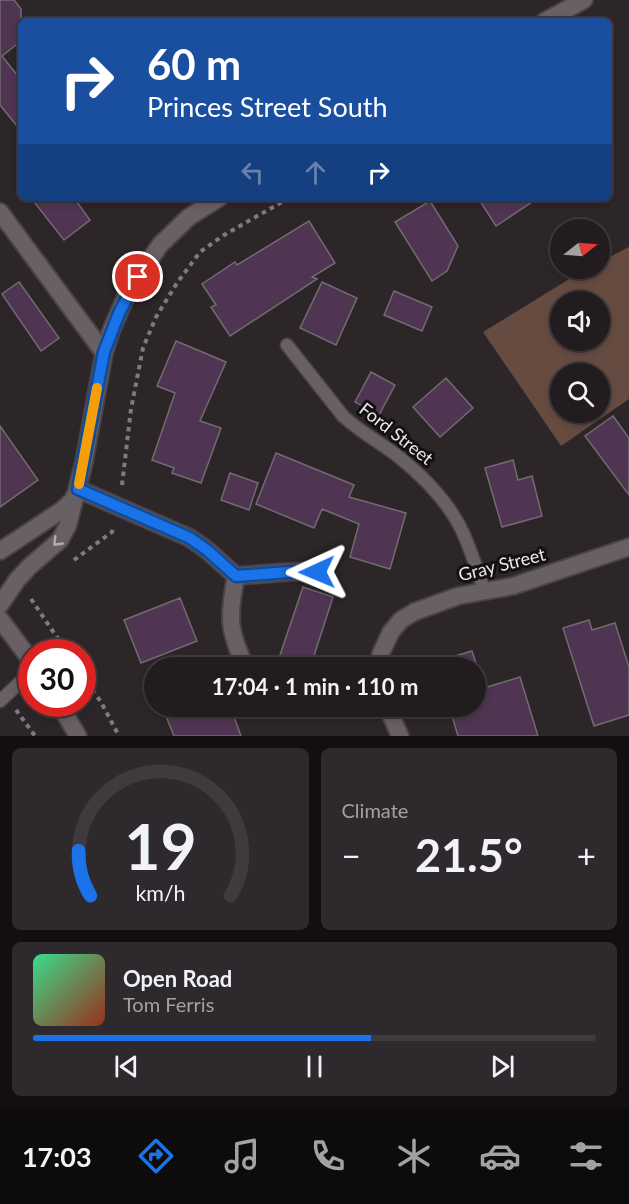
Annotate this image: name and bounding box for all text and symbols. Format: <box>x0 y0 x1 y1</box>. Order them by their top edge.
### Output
text: 60 m <box>147 39 241 89</box>
icon: right <box>48 42 126 120</box>
text: Princes Street South <box>147 90 388 123</box>
icon: left <box>236 156 269 189</box>
icon: ahead <box>299 156 332 189</box>
icon: right <box>362 156 395 189</box>
north arrow <box>550 219 610 279</box>
map controls <box>550 219 610 423</box>
pin <box>112 251 163 302</box>
icon: arrive <box>121 260 154 293</box>
button: sound <box>550 291 610 351</box>
button: search <box>550 363 610 423</box>
street label: Ford Street <box>355 397 438 469</box>
one-way arrow <box>53 535 64 546</box>
position arrow <box>285 540 349 604</box>
street label: Gray Street <box>456 542 548 585</box>
speed limit sign: 30 <box>18 639 96 717</box>
text: 17:04 · 1 min · 110 m <box>212 673 418 700</box>
text: Climate <box>342 798 408 822</box>
text: 19 <box>124 808 196 883</box>
text: 21.5° <box>415 828 523 882</box>
text: − <box>342 835 361 875</box>
text: + <box>577 835 596 875</box>
text: km/h <box>135 880 185 906</box>
text: Open Road <box>123 965 232 992</box>
text: Tom Ferris <box>123 992 214 1016</box>
icon: previous <box>110 1050 143 1083</box>
icon: pause <box>298 1050 331 1083</box>
icon: next <box>486 1050 519 1083</box>
icon: directions <box>135 1135 177 1177</box>
icon: music <box>221 1135 263 1177</box>
icon: phone <box>307 1135 349 1177</box>
icon: climate <box>393 1135 435 1177</box>
icon: car <box>479 1135 521 1177</box>
icon: filters <box>565 1135 607 1177</box>
text: 17:03 <box>22 1140 92 1173</box>

